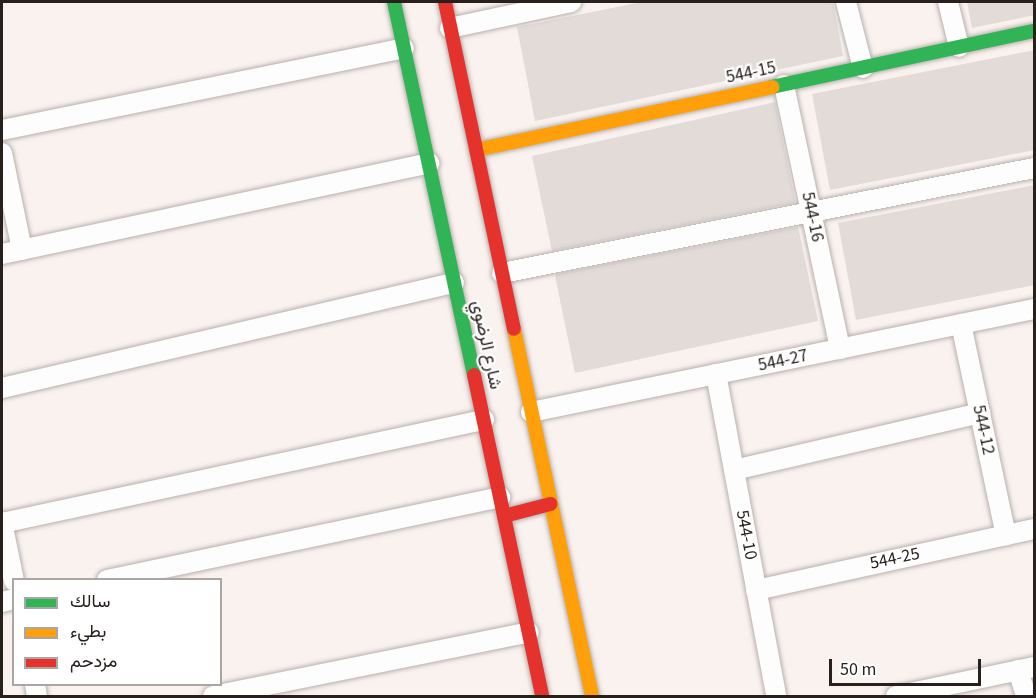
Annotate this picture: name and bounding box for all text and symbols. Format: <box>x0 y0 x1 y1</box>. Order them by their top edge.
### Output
street label: 544-15 <box>724 57 778 89</box>
street label: 544-16 <box>796 190 828 244</box>
street label: شارع الرضوي <box>466 299 506 391</box>
street label: 544-27 <box>756 345 810 377</box>
street label: 544-12 <box>967 403 999 457</box>
street label: 544-10 <box>731 508 761 562</box>
street label: 544-25 <box>868 543 922 575</box>
legend <box>12 578 222 686</box>
text: سالك <box>70 589 110 614</box>
text: بطيء <box>70 619 106 644</box>
scale bar <box>832 647 984 685</box>
text: مزدحم <box>70 649 117 674</box>
text: 50 m <box>840 657 876 682</box>

